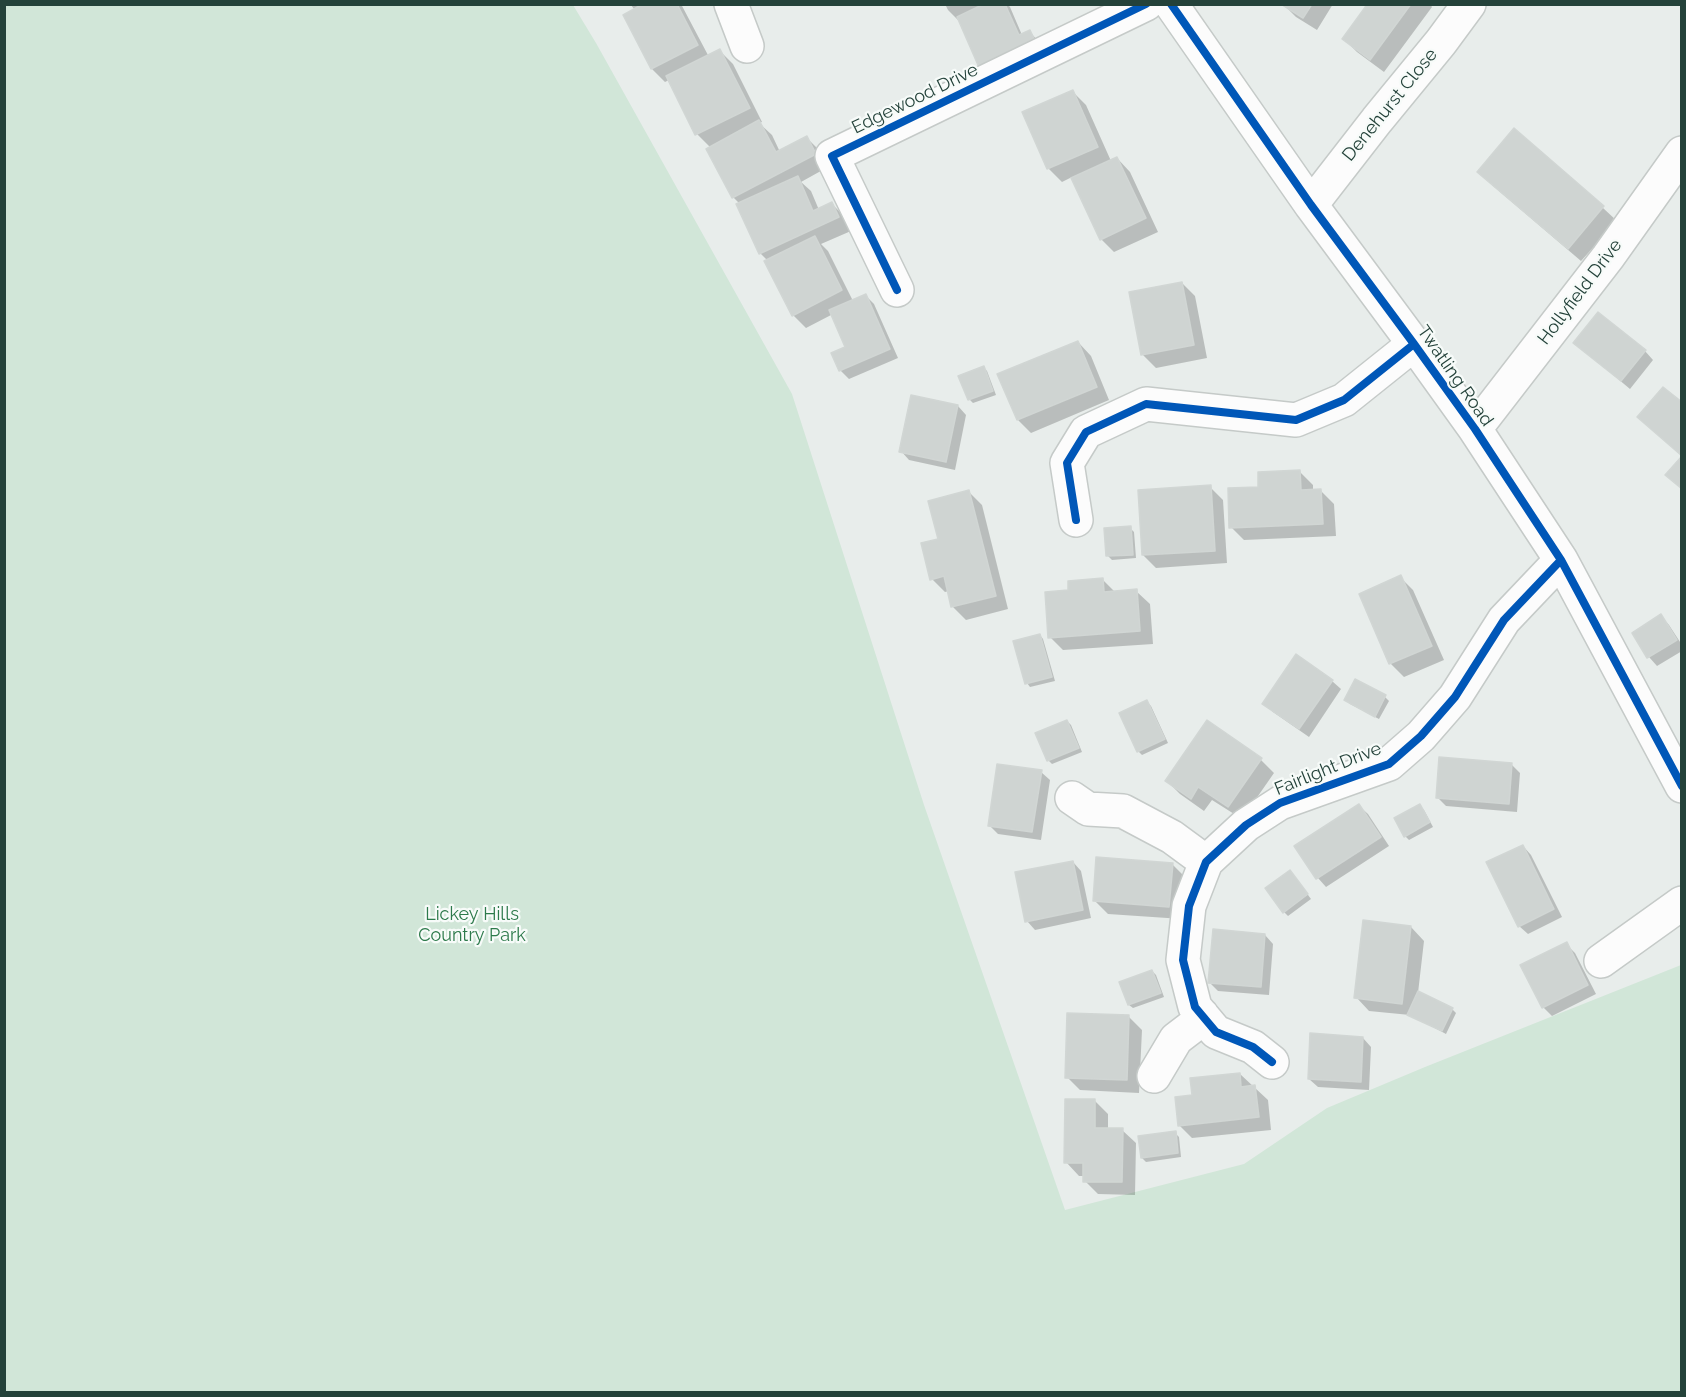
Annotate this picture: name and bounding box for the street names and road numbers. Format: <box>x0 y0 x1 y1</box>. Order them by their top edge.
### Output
street label: Denehurst Close <box>1338 44 1442 166</box>
street label: Edgewood Drive <box>848 59 982 139</box>
street label: Hollyfield Drive <box>1533 235 1627 349</box>
street label: Twatling Road <box>1412 322 1498 430</box>
street label: Fairlight Drive <box>1271 738 1385 800</box>

